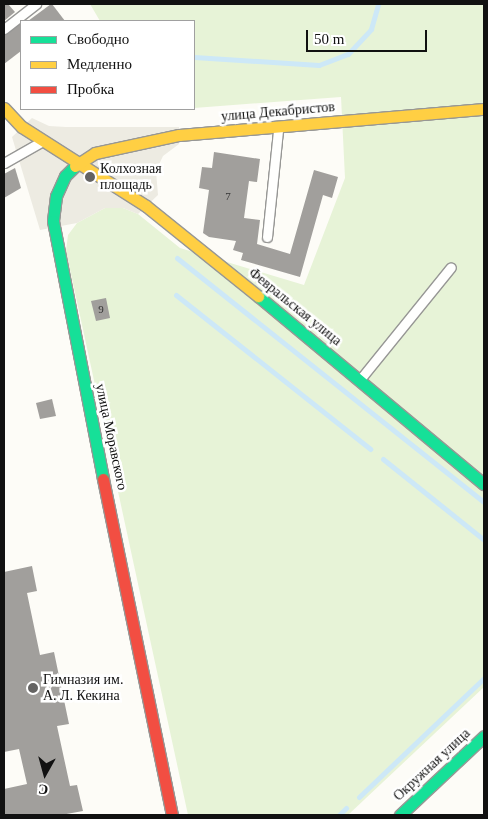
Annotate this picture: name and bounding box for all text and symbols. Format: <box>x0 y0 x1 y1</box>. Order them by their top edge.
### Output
legend <box>20 20 195 110</box>
scale bar <box>308 20 429 52</box>
text: Свободно <box>67 31 129 47</box>
text: 50 m <box>314 31 344 47</box>
text: Медленно <box>67 56 132 72</box>
text: Пробка <box>67 81 114 97</box>
street label: улица Декабристов <box>220 99 336 125</box>
place label: Колхозная площадь <box>100 161 162 193</box>
marker: Колхозная площадь <box>84 171 96 183</box>
house number: 7 <box>225 189 231 203</box>
street label: Февральская улица <box>245 265 345 349</box>
house number: 9 <box>98 302 104 316</box>
street label: улица Моравского <box>91 382 131 492</box>
place label: Гимназия им. А. Л. Кекина <box>43 672 123 704</box>
marker: Гимназия им. А. Л. Кекина <box>27 682 39 694</box>
street label: Окружная улица <box>390 725 474 805</box>
north arrow <box>20 749 70 799</box>
text: С <box>37 781 49 797</box>

